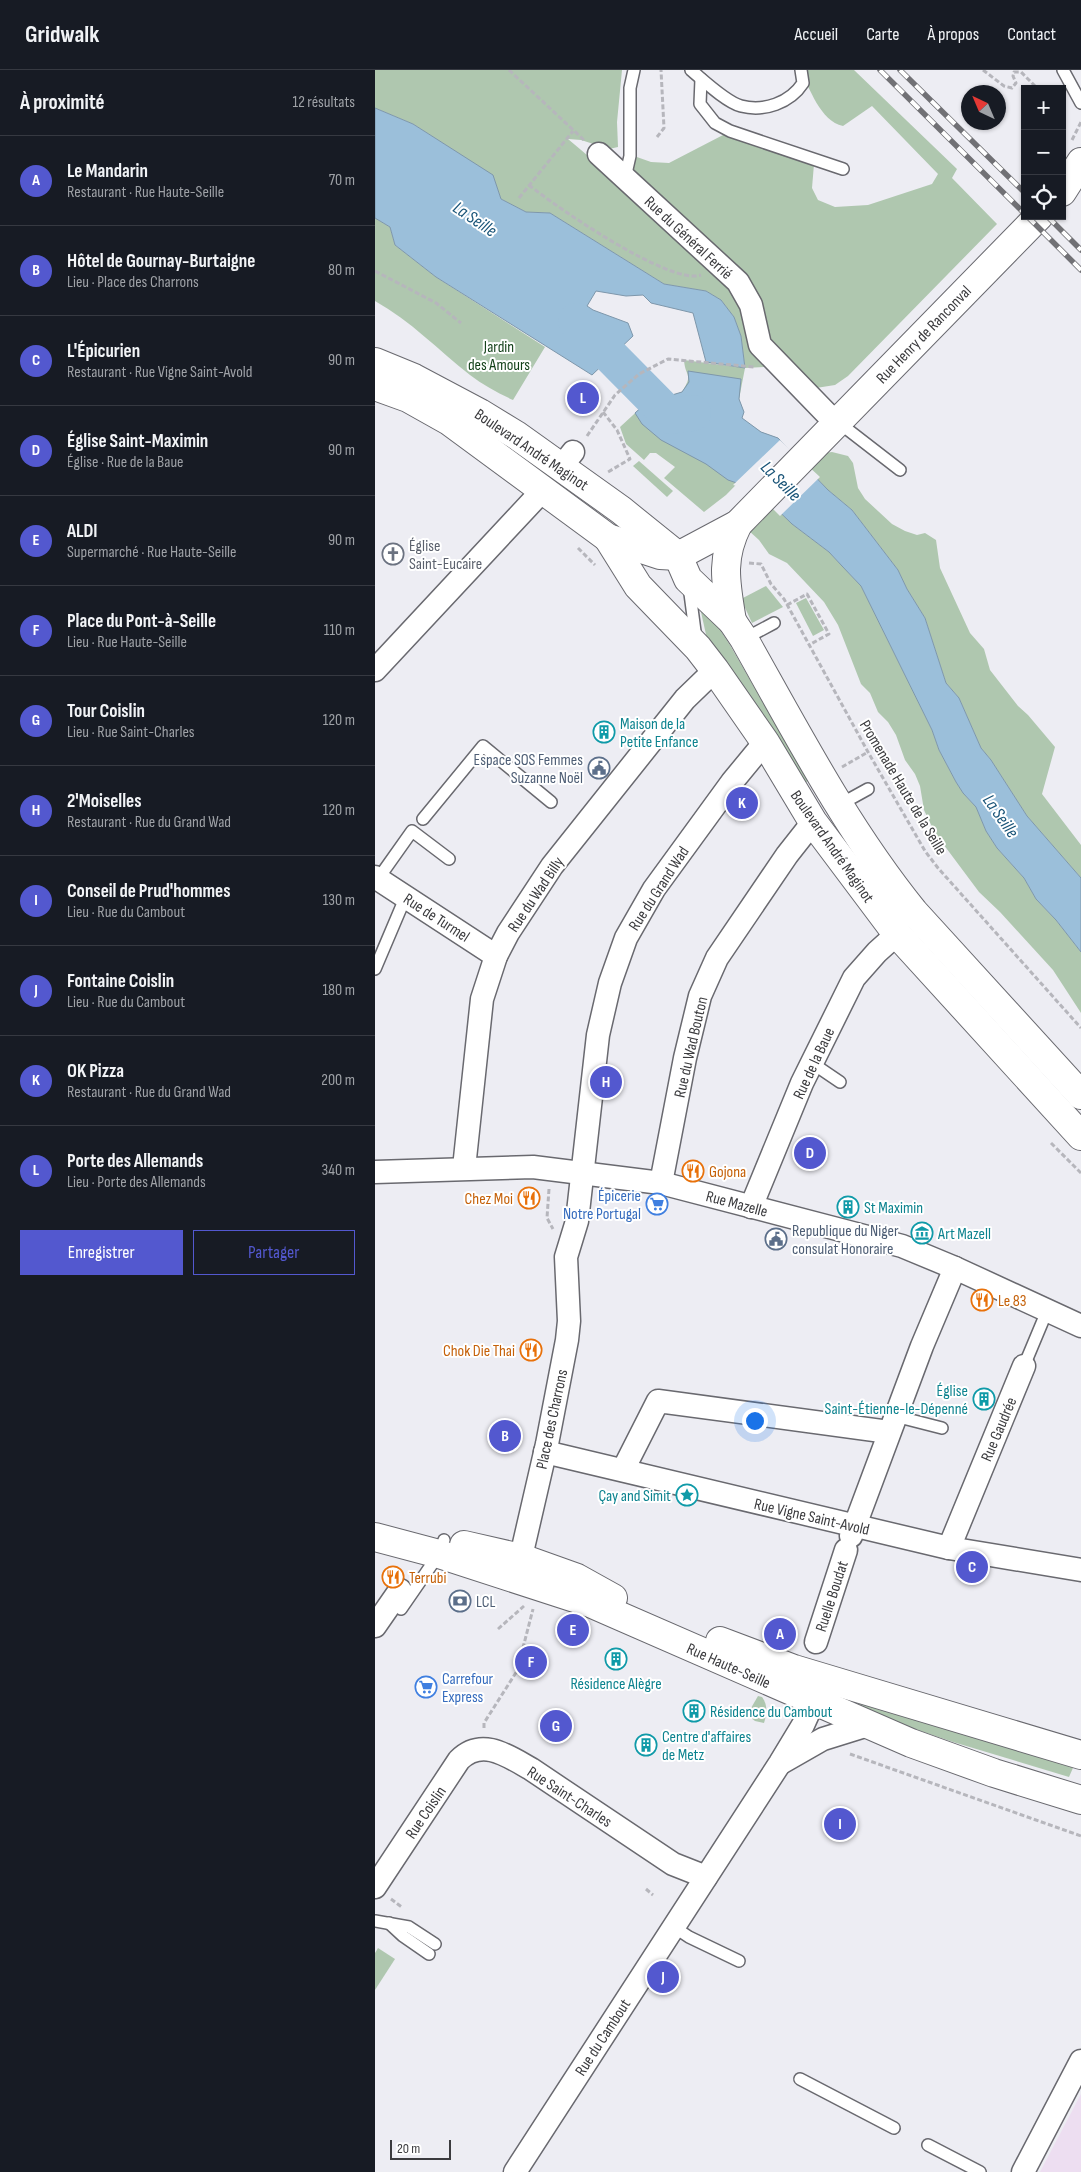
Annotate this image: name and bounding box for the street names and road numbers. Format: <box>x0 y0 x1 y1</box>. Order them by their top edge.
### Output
street label: Rue du Général Ferrié <box>640 192 736 284</box>
street label: Rue Henry de Ranconval <box>873 282 976 388</box>
street label: Boulevard André Maginot <box>471 405 592 495</box>
street label: Promenade Haute de la Seille <box>855 717 950 859</box>
street label: Boulevard André Maginot <box>786 787 878 907</box>
street label: Rue du Grand Wad <box>625 843 693 934</box>
street label: Rue du Wad Billy <box>504 854 568 936</box>
street label: Rue de Turmel <box>400 890 473 947</box>
street label: Rue du Wad Bouton <box>671 995 712 1100</box>
street label: Rue de la Baue <box>790 1025 839 1102</box>
street label: Rue Mazelle <box>704 1187 770 1222</box>
street label: Place des Charrons <box>533 1367 572 1471</box>
street label: Rue Gaudrée <box>977 1395 1021 1464</box>
street label: Rue Vigne Saint-Avold <box>752 1495 871 1540</box>
street label: Ruelle Boudat <box>812 1558 853 1634</box>
street label: Rue Haute-Seille <box>684 1639 773 1693</box>
street label: Rue Saint-Charles <box>523 1763 615 1832</box>
street label: Rue Coislin <box>402 1783 451 1843</box>
street label: Rue du Cambout <box>571 1996 635 2080</box>

